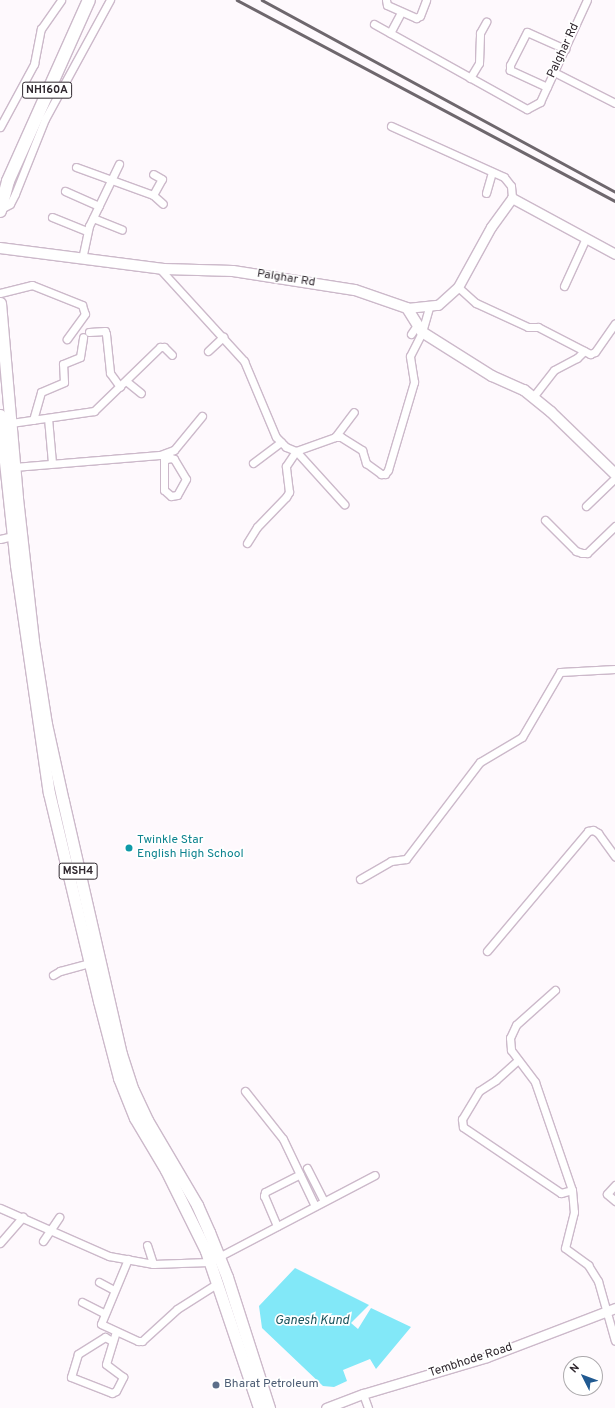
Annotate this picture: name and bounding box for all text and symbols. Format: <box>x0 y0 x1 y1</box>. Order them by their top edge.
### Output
street label: Palghar Rd <box>545 21 583 81</box>
road number: NH160A <box>22 81 72 99</box>
street label: Palghar Rd <box>256 267 316 291</box>
place label: Twinkle Star English High School <box>137 834 244 862</box>
marker: Twinkle Star English High School <box>124 843 134 853</box>
road number: MSH4 <box>58 862 98 880</box>
water label: Ganesh Kund <box>275 1313 349 1329</box>
street label: Tembhode Road <box>427 1341 515 1381</box>
north arrow <box>563 1356 603 1396</box>
text: N <box>567 1361 583 1376</box>
place label: Bharat Petroleum <box>224 1378 319 1392</box>
marker: Bharat Petroleum <box>211 1380 221 1390</box>

